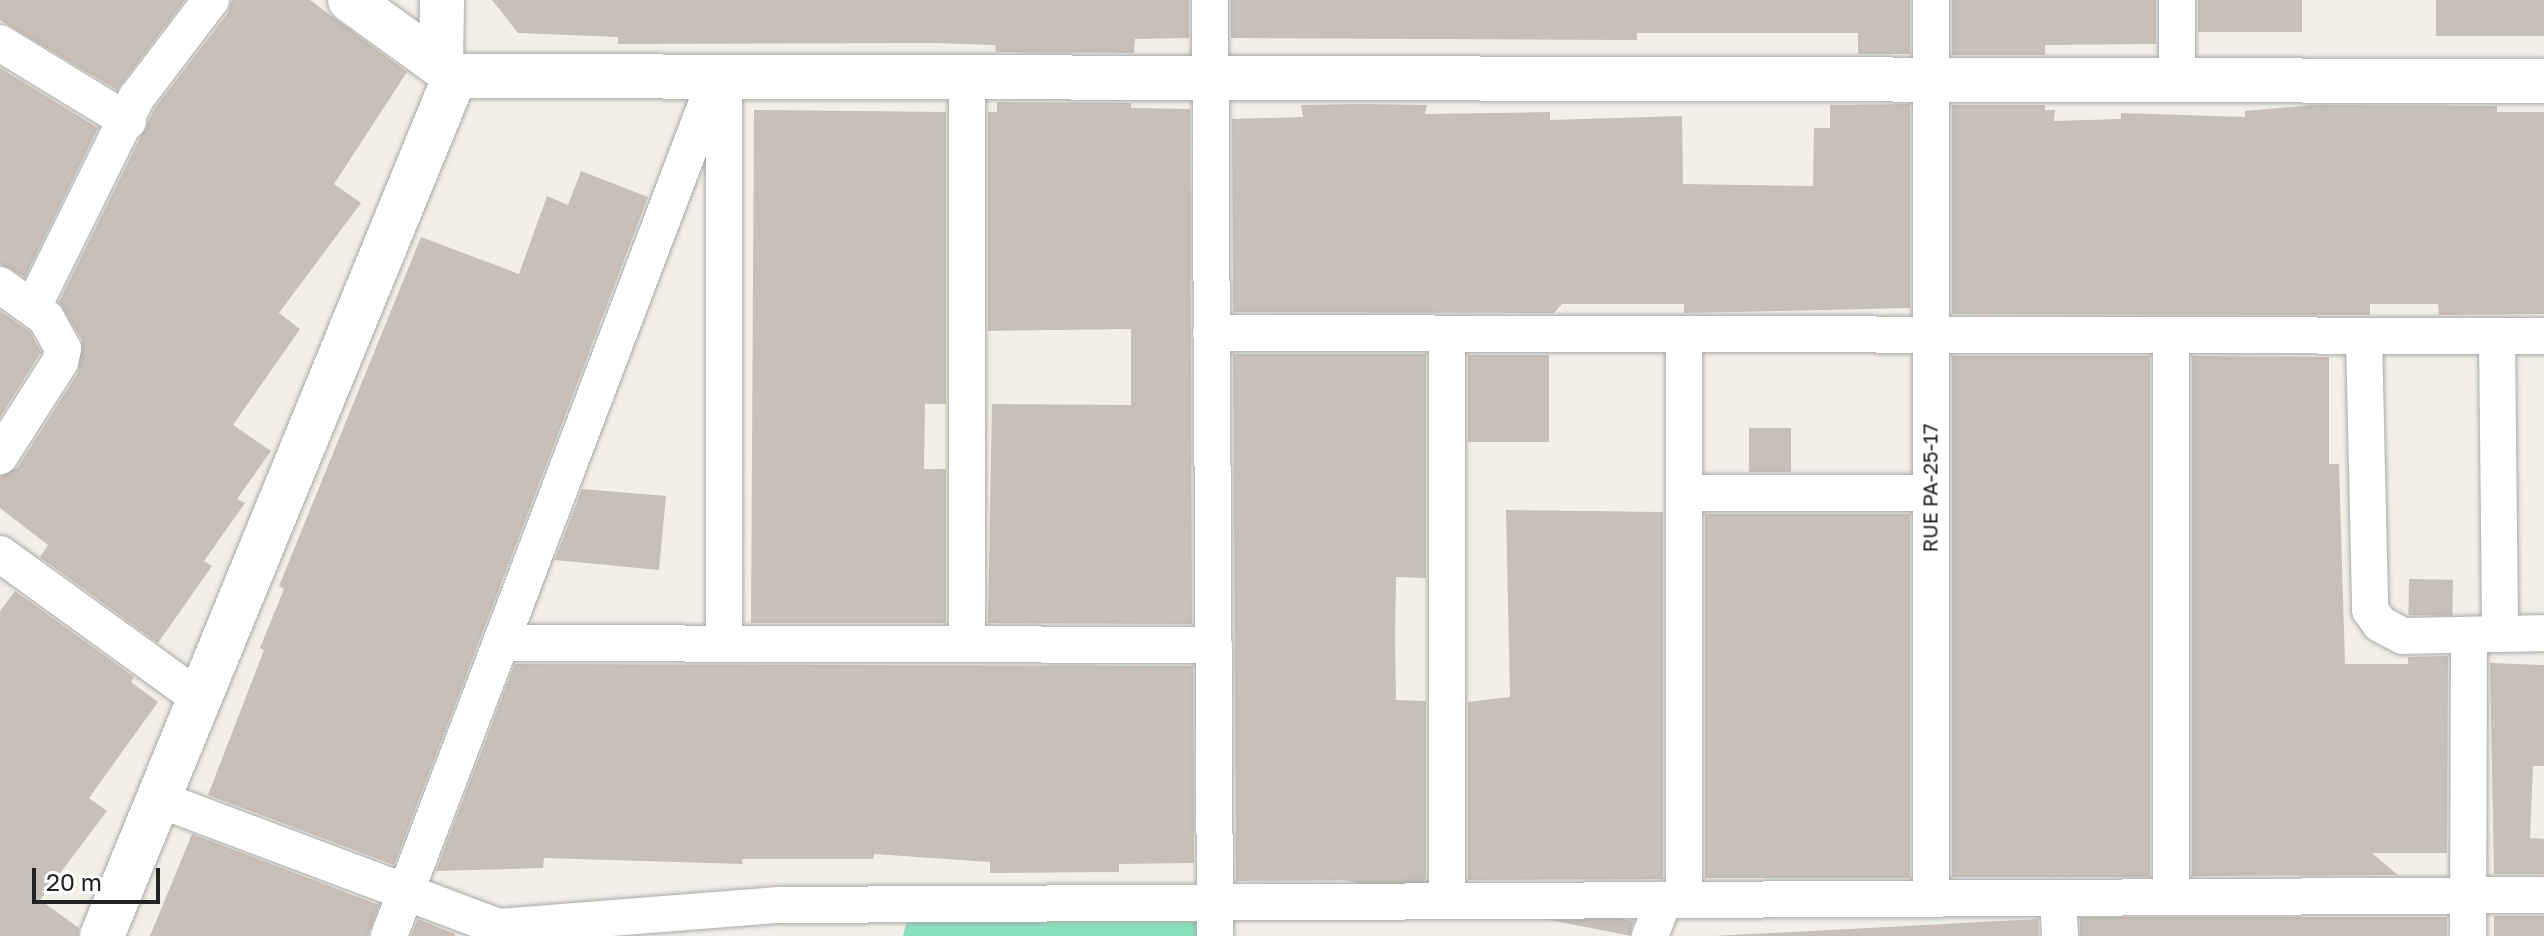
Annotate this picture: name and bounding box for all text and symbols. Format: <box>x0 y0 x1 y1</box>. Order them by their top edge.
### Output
street label: RUE PA-25-17 <box>1918 424 1942 552</box>
scale bar <box>36 852 164 902</box>
text: 20 m <box>46 867 102 896</box>

